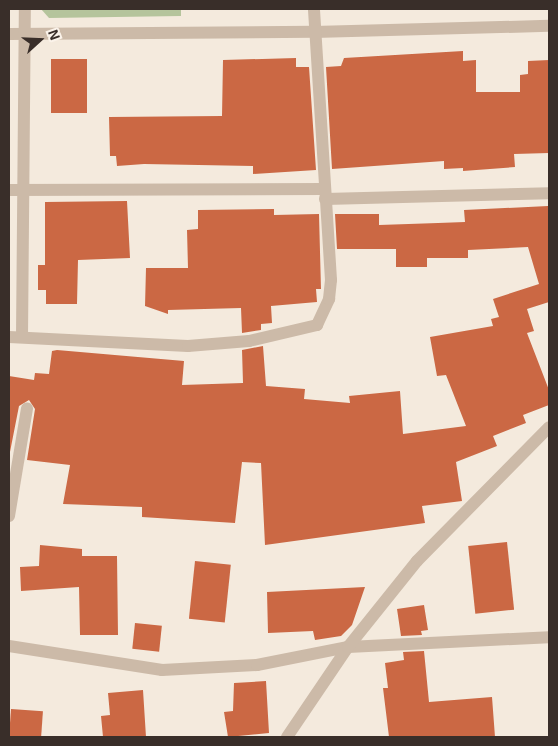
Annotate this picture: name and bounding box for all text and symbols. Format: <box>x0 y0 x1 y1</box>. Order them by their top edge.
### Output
north arrow <box>15 15 65 65</box>
text: N <box>45 27 64 42</box>

